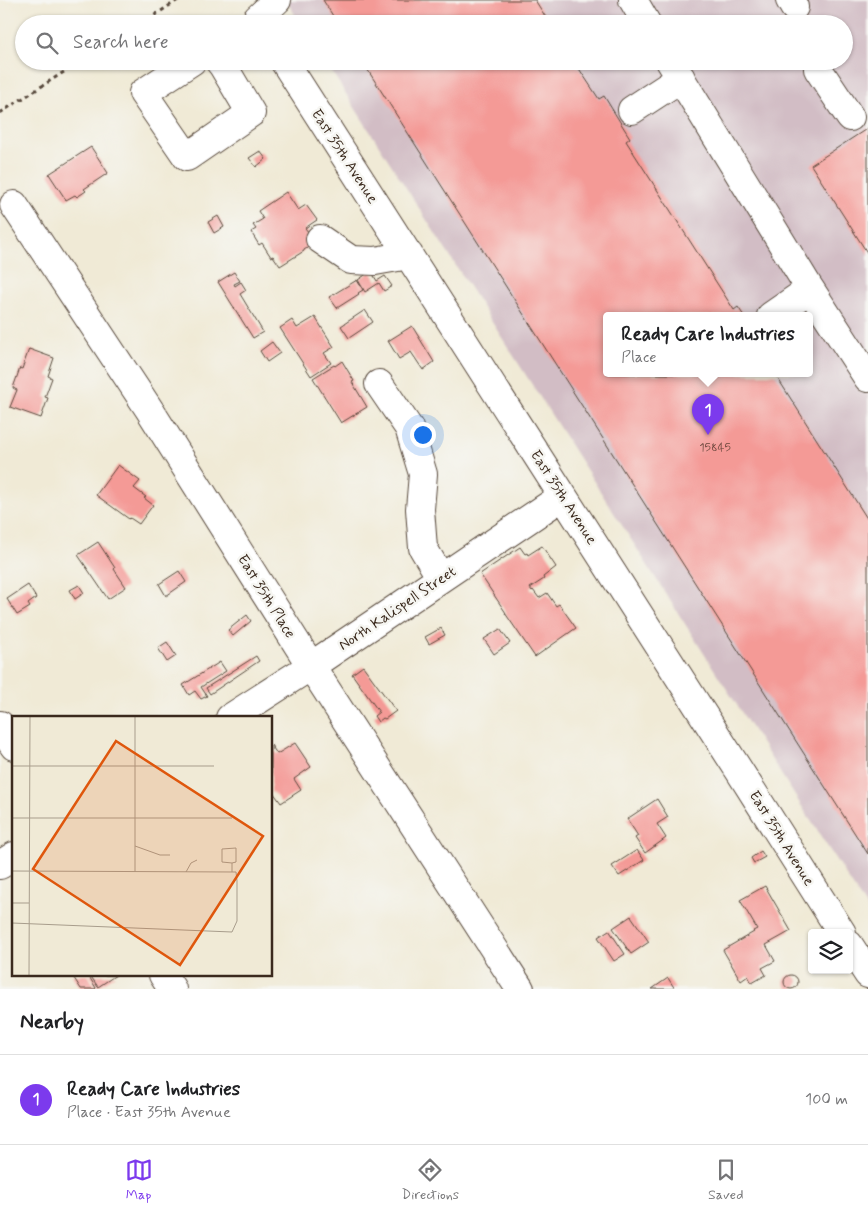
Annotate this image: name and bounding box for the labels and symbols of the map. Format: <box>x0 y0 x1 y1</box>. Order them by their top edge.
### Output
street label: East 35th Avenue <box>306 105 382 208</box>
pin: 1 <box>692 394 724 435</box>
your location <box>410 422 436 448</box>
house number: 15845 <box>699 440 731 456</box>
street label: East 35th Avenue <box>525 446 601 549</box>
street label: East 35th Place <box>233 551 300 642</box>
street label: North Kalispell Street <box>335 562 460 656</box>
inset map <box>12 716 272 976</box>
street label: East 35th Avenue <box>744 787 819 890</box>

